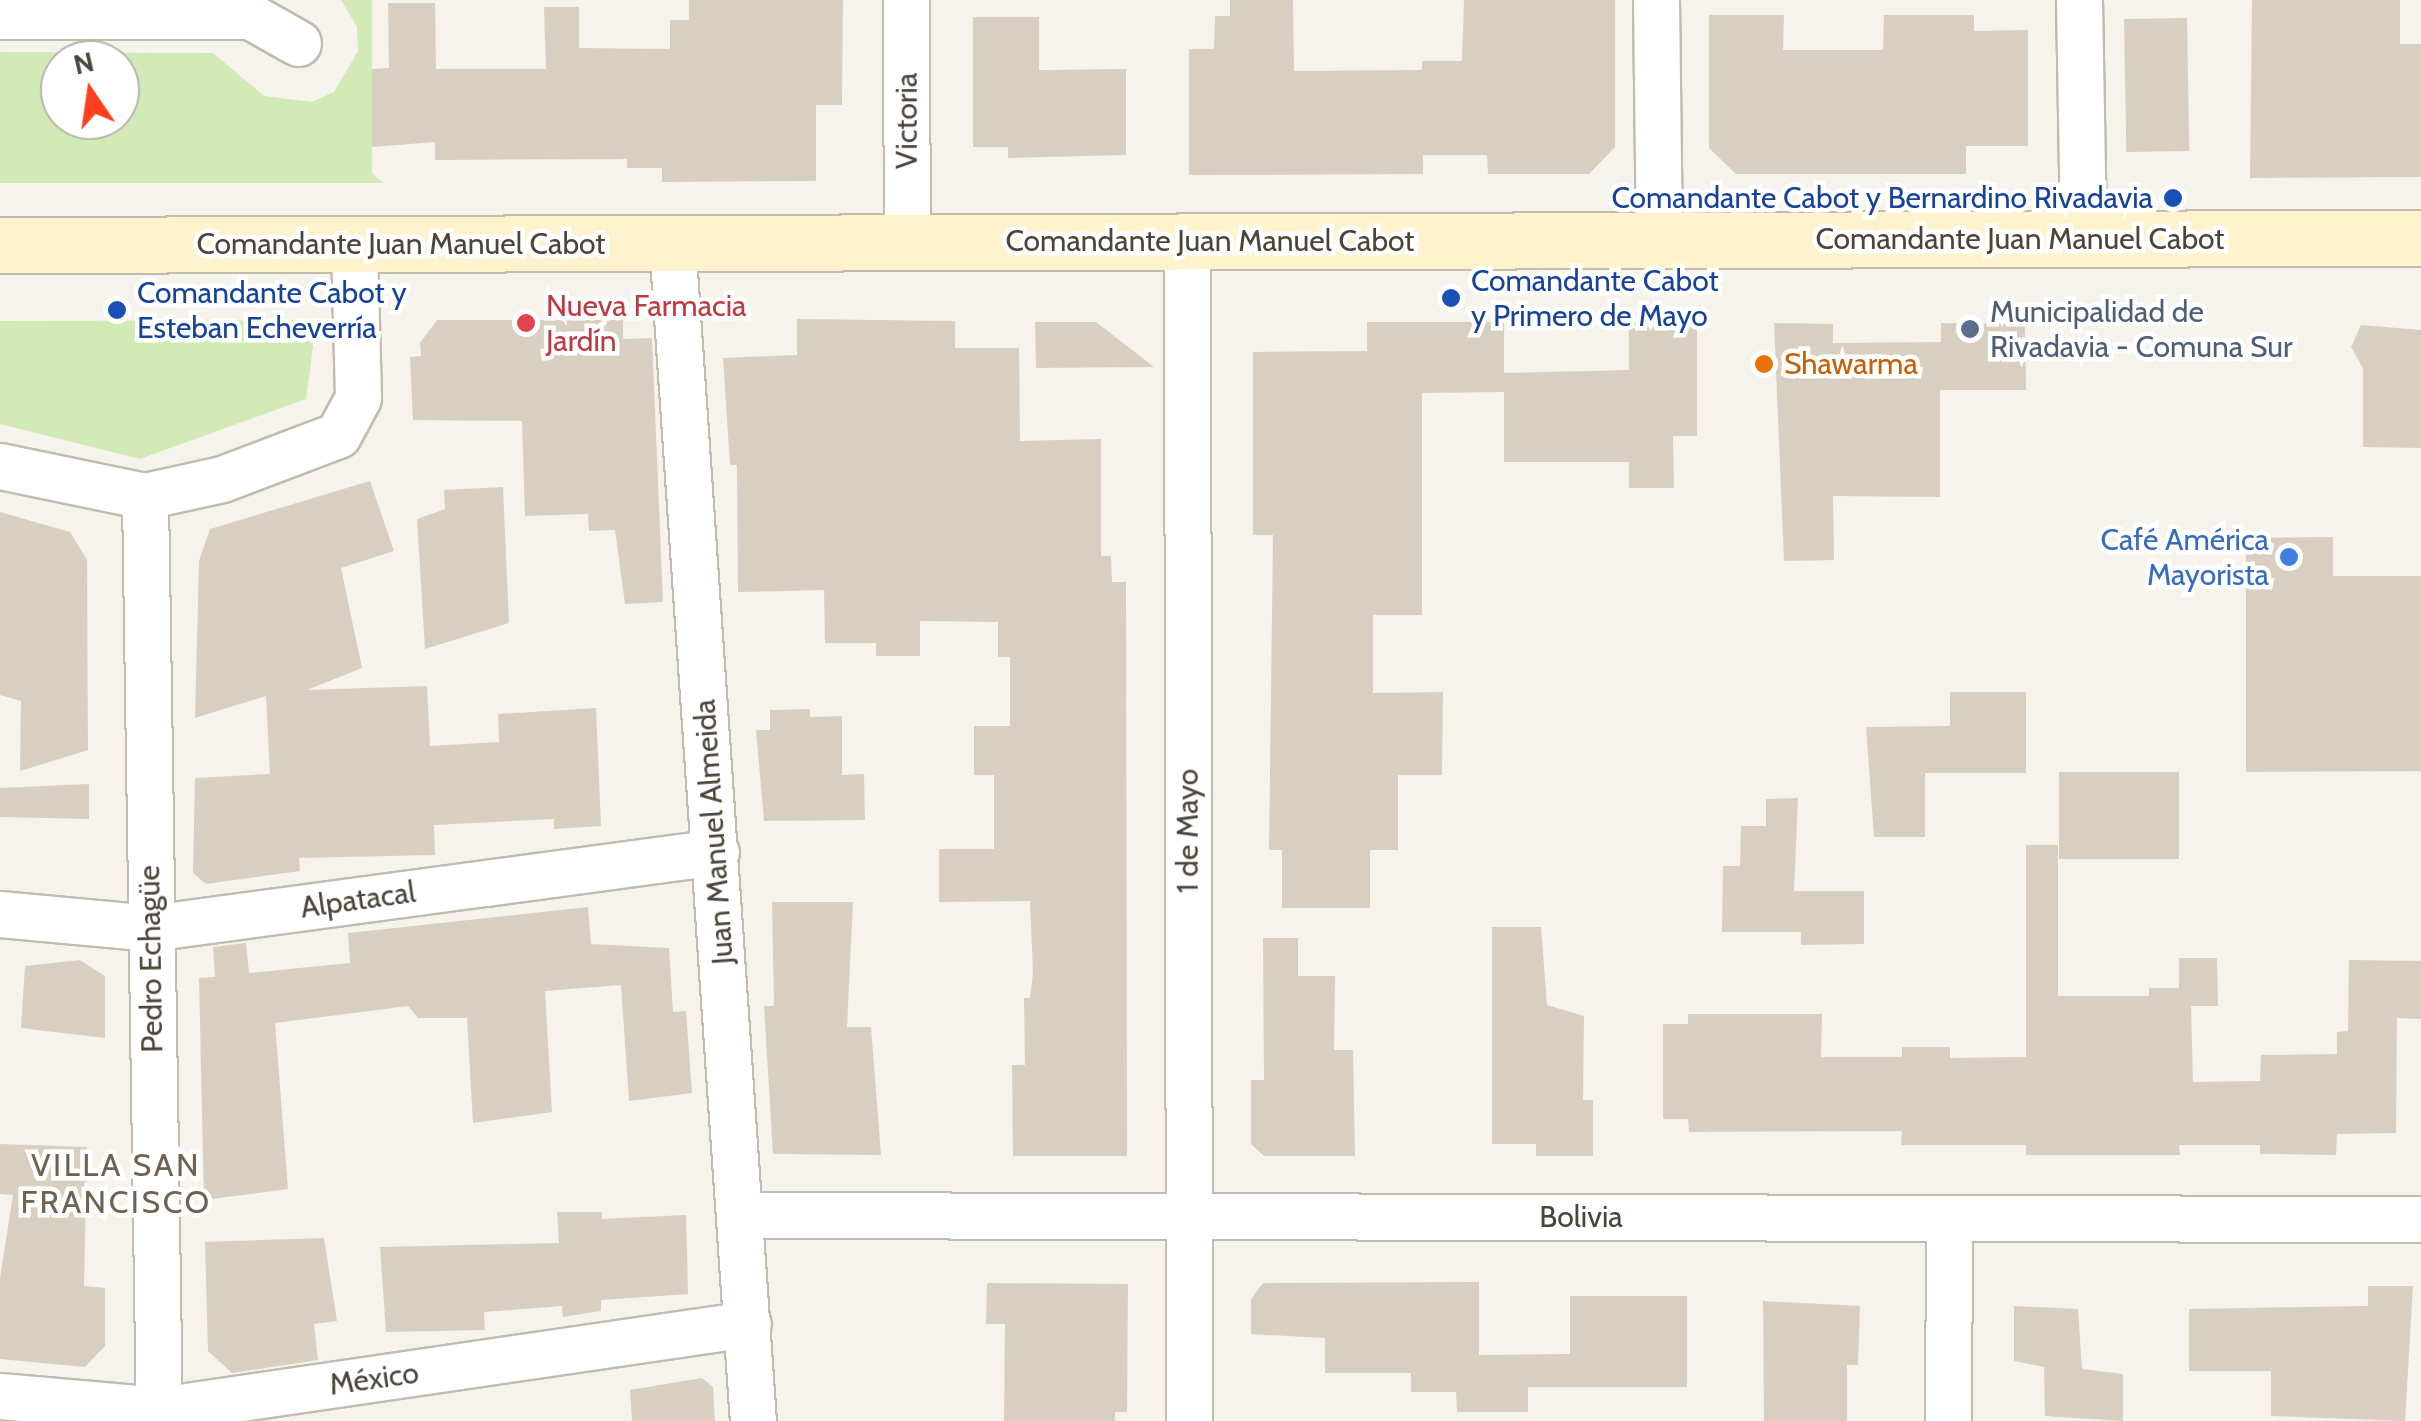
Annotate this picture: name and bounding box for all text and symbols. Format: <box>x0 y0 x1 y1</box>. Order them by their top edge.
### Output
north arrow <box>40 40 140 140</box>
text: N <box>70 44 97 82</box>
street label: Victoria <box>889 73 925 169</box>
place label: Comandante Cabot y Bernardino Rivadavia <box>1611 180 2153 216</box>
marker: Comandante Cabot y Bernardino Rivadavia <box>2162 187 2184 209</box>
street label: Comandante Juan Manuel Cabot <box>1816 221 2224 257</box>
street label: Comandante Juan Manuel Cabot <box>1006 223 1414 259</box>
street label: Comandante Juan Manuel Cabot <box>197 226 605 262</box>
place label: Comandante Cabot y Primero de Mayo <box>1471 263 1719 334</box>
place label: Comandante Cabot y Esteban Echeverría <box>137 275 407 346</box>
marker: Comandante Cabot y Primero de Mayo <box>1440 287 1462 309</box>
place label: Nueva Farmacia Jardín <box>546 288 746 358</box>
place label: Municipalidad de Rivadavia - Comuna Sur <box>1990 294 2293 364</box>
marker: Comandante Cabot y Esteban Echeverría <box>106 299 128 321</box>
marker: Nueva Farmacia Jardín <box>515 312 537 334</box>
marker: Municipalidad de Rivadavia - Comuna Sur <box>1959 318 1981 340</box>
place label: Shawarma <box>1784 346 1918 382</box>
marker: Shawarma <box>1753 353 1775 375</box>
place label: Café América Mayorista <box>2101 522 2269 592</box>
marker: Café América Mayorista <box>2278 546 2300 568</box>
street label: Juan Manuel Almeida <box>687 698 741 966</box>
street label: 1 de Mayo <box>1170 769 1206 893</box>
street label: Pedro Echagüe <box>131 865 171 1053</box>
street label: Alpatacal <box>298 874 418 926</box>
district label: VILLA SAN FRANCISCO <box>20 1147 212 1222</box>
street label: Bolivia <box>1539 1199 1623 1235</box>
street label: México <box>327 1355 421 1403</box>

